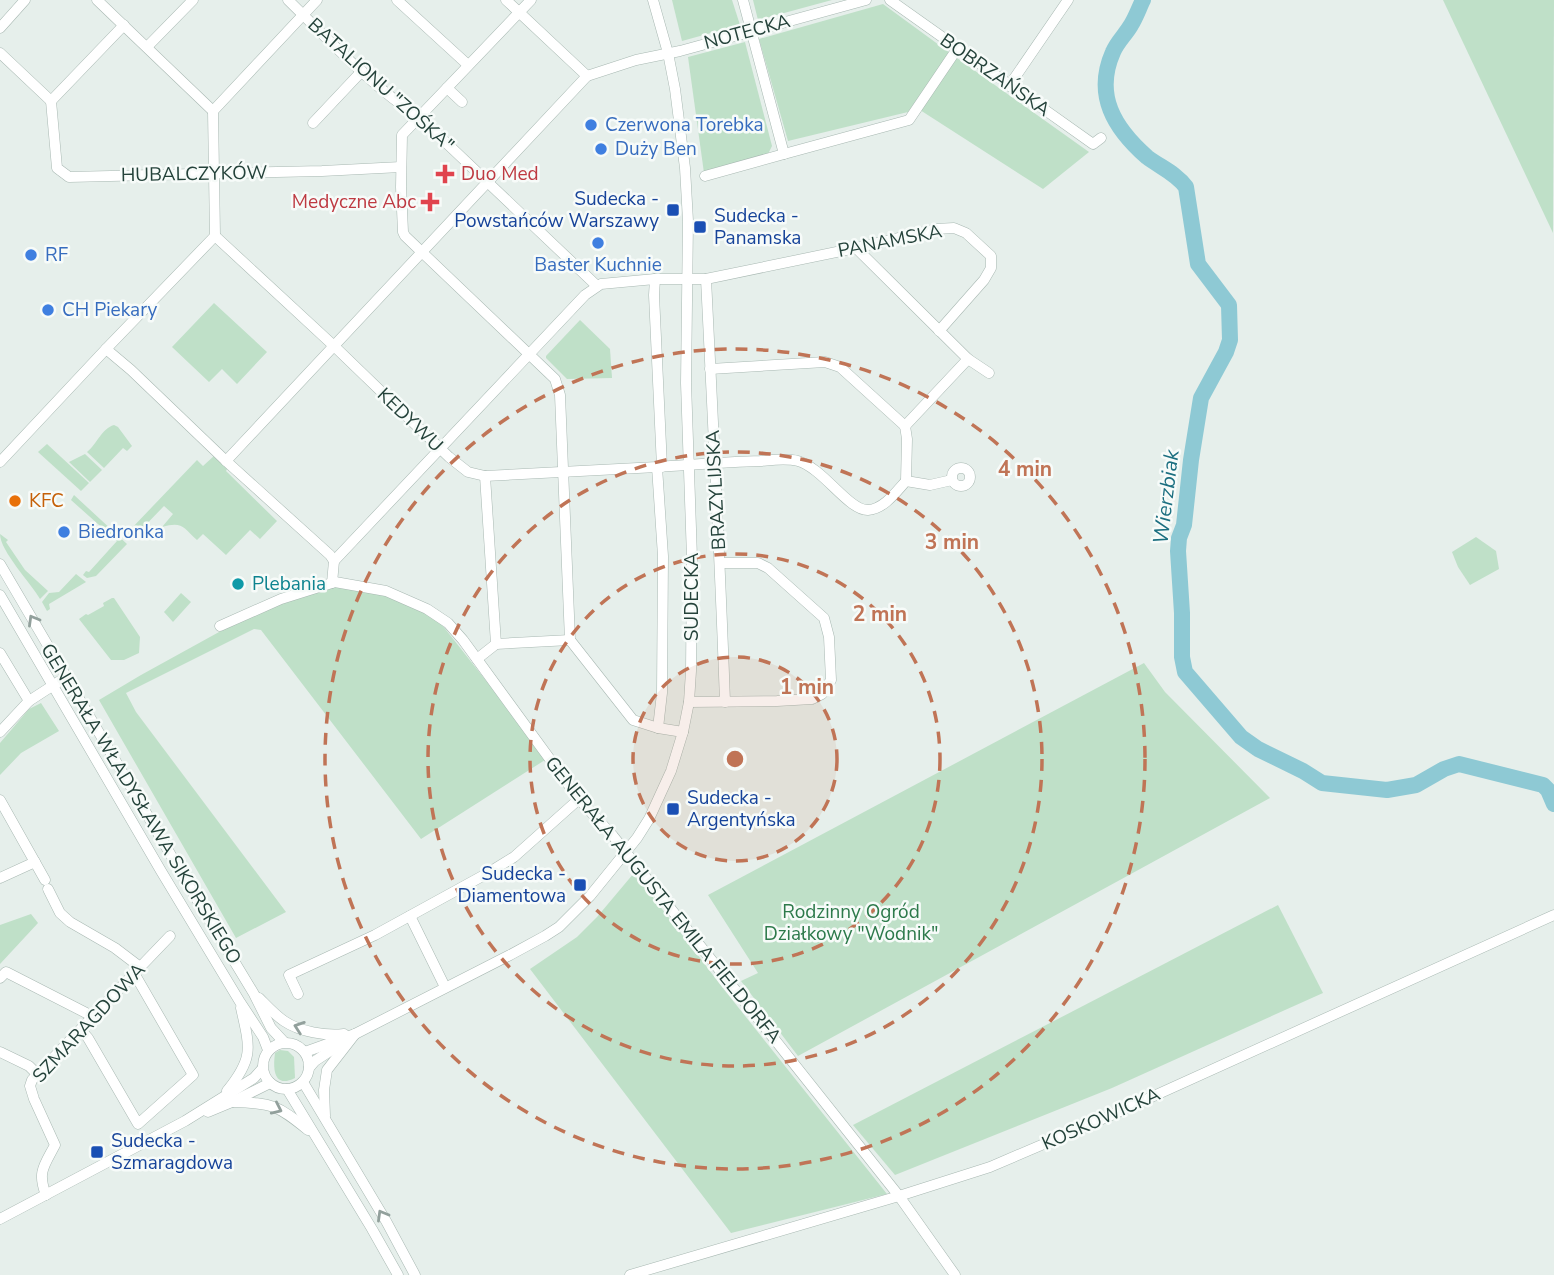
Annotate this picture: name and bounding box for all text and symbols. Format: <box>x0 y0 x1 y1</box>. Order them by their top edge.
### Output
street label: NOTECKA <box>701 8 793 56</box>
street label: BATALIONU "ZOŚKA" <box>302 12 460 158</box>
street label: BOBRZAŃSKA <box>935 27 1055 123</box>
place label: Czerwona Torebka <box>605 112 764 138</box>
marker: Czerwona Torebka <box>583 117 599 133</box>
place label: Duży Ben <box>615 136 697 162</box>
marker: Duży Ben <box>593 141 609 157</box>
street label: HUBALCZYKÓW <box>121 160 268 188</box>
place label: Duo Med <box>461 161 539 187</box>
marker: Duo Med <box>435 164 455 184</box>
place label: Sudecka - Powstańców Warszawy <box>454 186 659 234</box>
place label: Medyczne Abc <box>292 189 416 215</box>
marker: Medyczne Abc <box>422 194 438 210</box>
marker: Sudecka - Powstańców Warszawy <box>665 202 681 218</box>
place label: Sudecka - Panamska <box>714 203 801 251</box>
street label: PANAMSKA <box>836 218 944 264</box>
marker: Sudecka - Panamska <box>692 219 708 235</box>
marker: Baster Kuchnie <box>590 235 606 251</box>
place label: RF <box>45 242 68 268</box>
marker: RF <box>23 247 39 263</box>
place label: Baster Kuchnie <box>534 252 662 278</box>
place label: CH Piekary <box>62 297 158 323</box>
marker: CH Piekary <box>40 302 56 318</box>
street label: KEDYWU <box>371 382 449 458</box>
street label: BRAZYLIJSKA <box>700 429 732 551</box>
water label: Wierzbiak <box>1146 448 1186 546</box>
text: 4 min <box>998 455 1052 483</box>
place label: KFC <box>29 488 64 514</box>
marker: KFC <box>7 493 23 509</box>
place label: Biedronka <box>78 519 164 545</box>
marker: Biedronka <box>56 524 72 540</box>
text: 3 min <box>925 528 979 556</box>
street label: SUDECKA <box>679 553 705 641</box>
place label: Plebania <box>252 571 326 597</box>
marker: Plebania <box>230 576 246 592</box>
text: 2 min <box>853 600 907 628</box>
one-way arrow <box>29 615 42 628</box>
street label: GENERAŁA WŁADYSŁAWA SIKORSKIEGO <box>35 639 247 969</box>
text: 1 min <box>780 673 834 701</box>
centre of rings <box>723 747 747 771</box>
street label: GENERAŁA AUGUSTA EMILA FIELDORFA <box>539 751 787 1049</box>
place label: Sudecka - Argentyńska <box>687 785 796 833</box>
marker: Sudecka - Argentyńska <box>665 801 681 817</box>
place label: Sudecka - Diamentowa <box>457 861 566 909</box>
marker: Sudecka - Diamentowa <box>572 877 588 893</box>
park label: Rodzinny Ogród Działkowy "Wodnik" <box>764 899 938 947</box>
street label: SZMARAGDOWA <box>27 957 151 1088</box>
one-way arrow <box>294 1021 306 1035</box>
street label: KOSKOWICKA <box>1038 1081 1164 1157</box>
one-way arrow <box>270 1101 282 1115</box>
place label: Sudecka - Szmaragdowa <box>111 1128 233 1176</box>
marker: Sudecka - Szmaragdowa <box>89 1144 105 1160</box>
one-way arrow <box>377 1210 390 1223</box>

